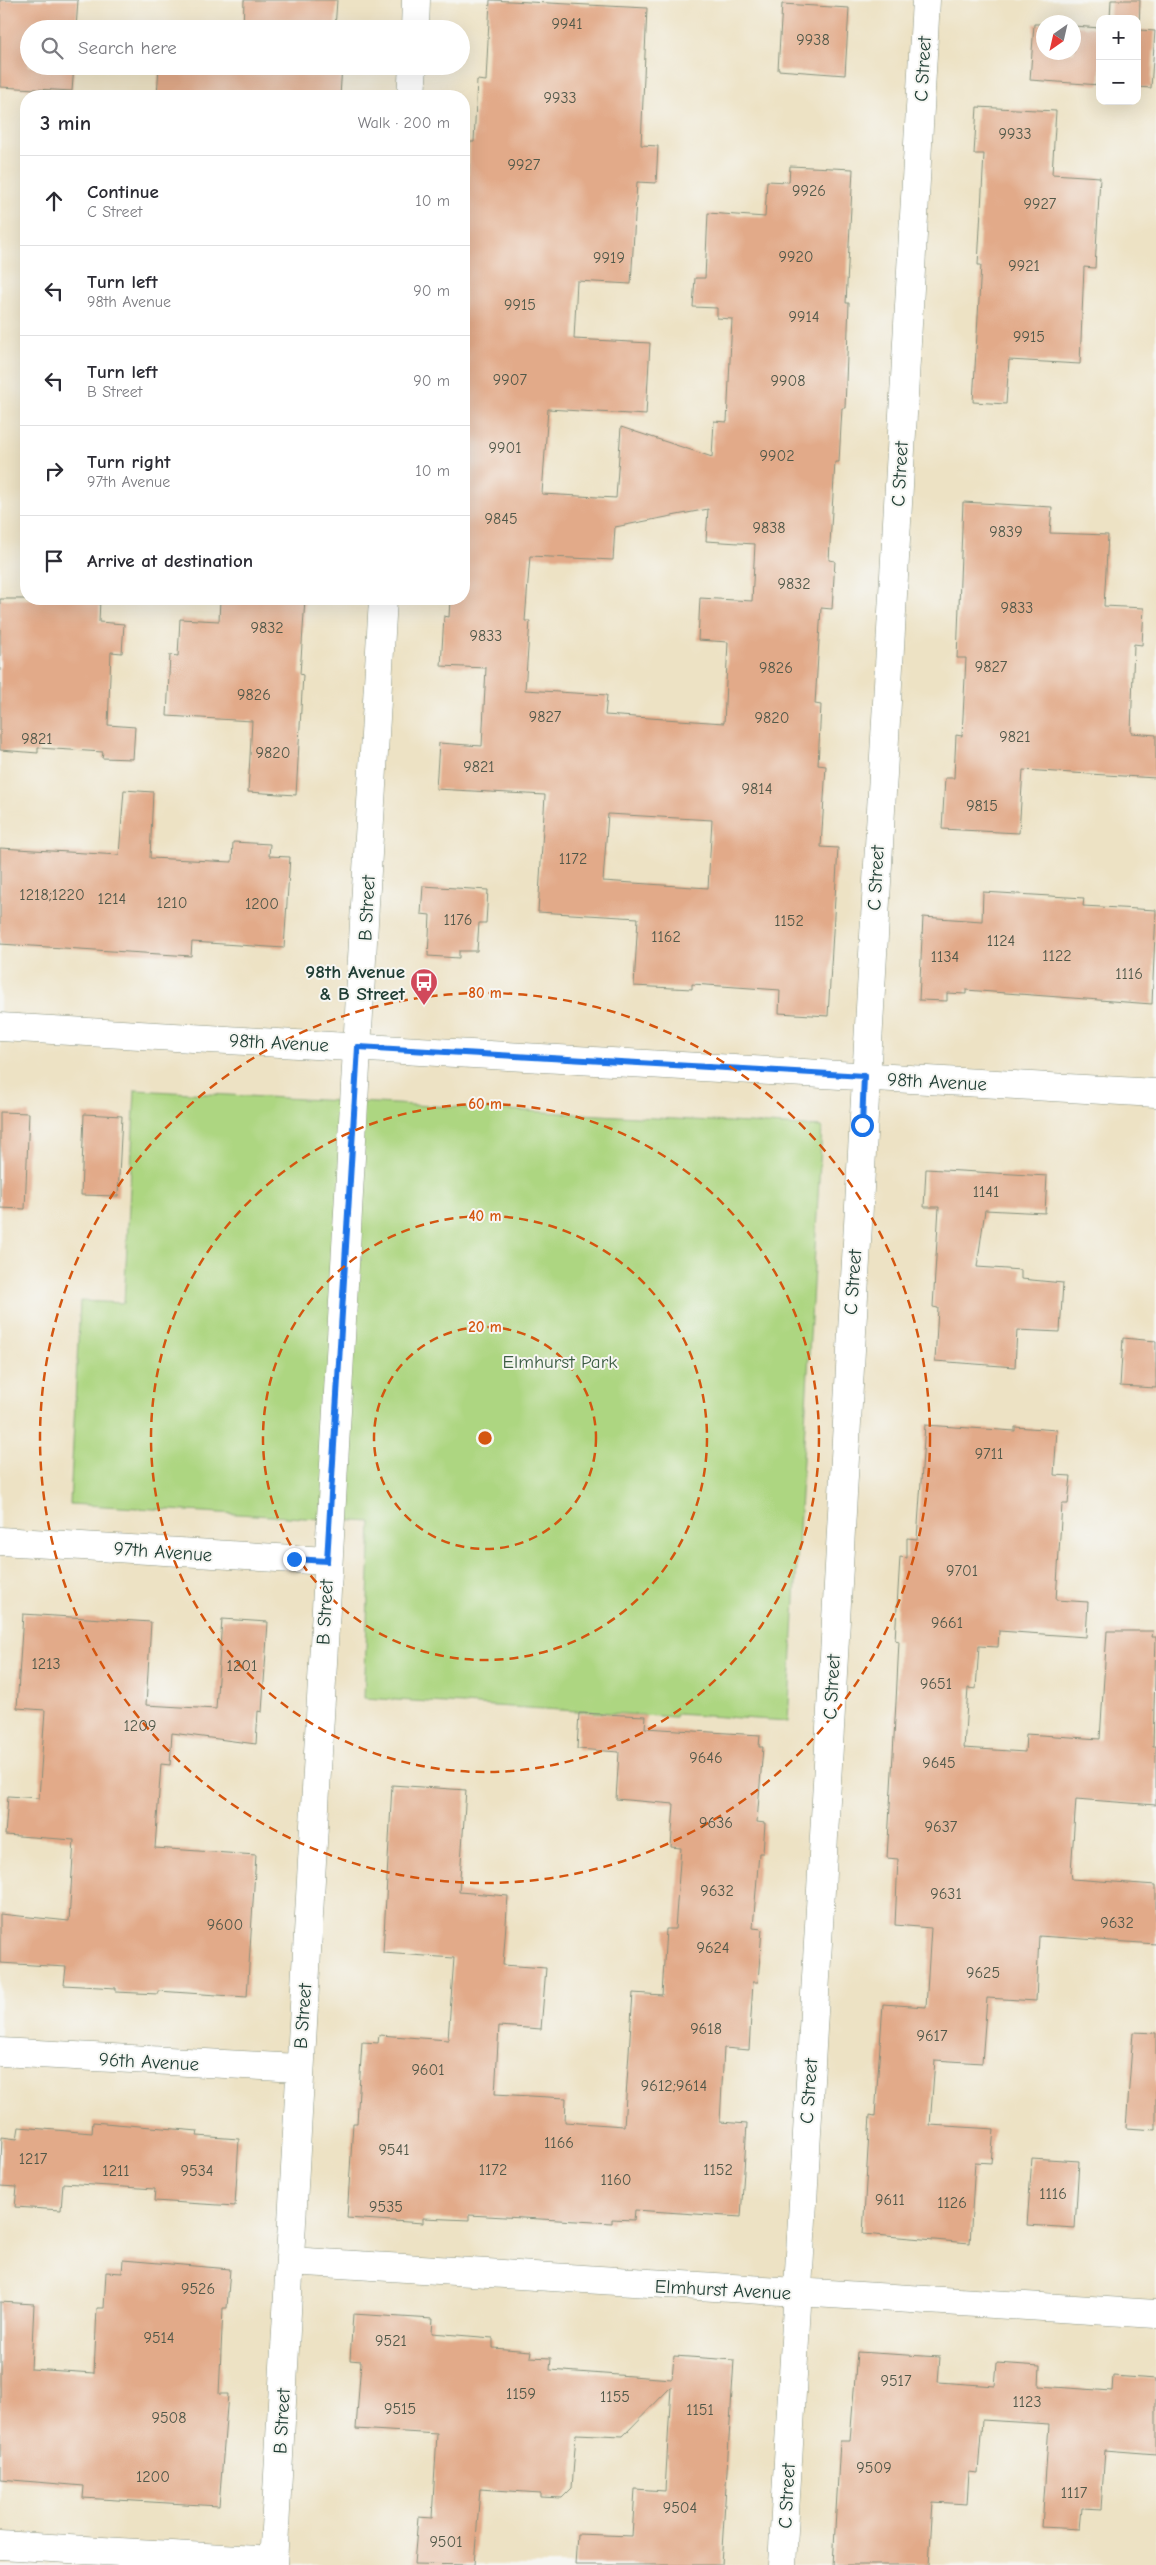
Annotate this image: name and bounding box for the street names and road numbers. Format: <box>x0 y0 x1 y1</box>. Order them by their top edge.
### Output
street label: C Street <box>910 35 936 102</box>
street label: C Street <box>887 440 913 507</box>
street label: C Street <box>863 844 889 911</box>
street label: B Street <box>354 874 380 941</box>
street label: 98th Avenue <box>229 1029 329 1057</box>
street label: 98th Avenue <box>887 1068 987 1096</box>
street label: C Street <box>840 1248 866 1316</box>
street label: 97th Avenue <box>113 1538 213 1566</box>
street label: B Street <box>312 1578 338 1645</box>
street label: C Street <box>819 1653 845 1720</box>
street label: B Street <box>290 1982 316 2050</box>
street label: 96th Avenue <box>98 2048 200 2076</box>
street label: C Street <box>796 2057 822 2125</box>
street label: Elmhurst Avenue <box>654 2275 792 2305</box>
street label: B Street <box>269 2387 295 2454</box>
street label: C Street <box>774 2462 800 2529</box>

